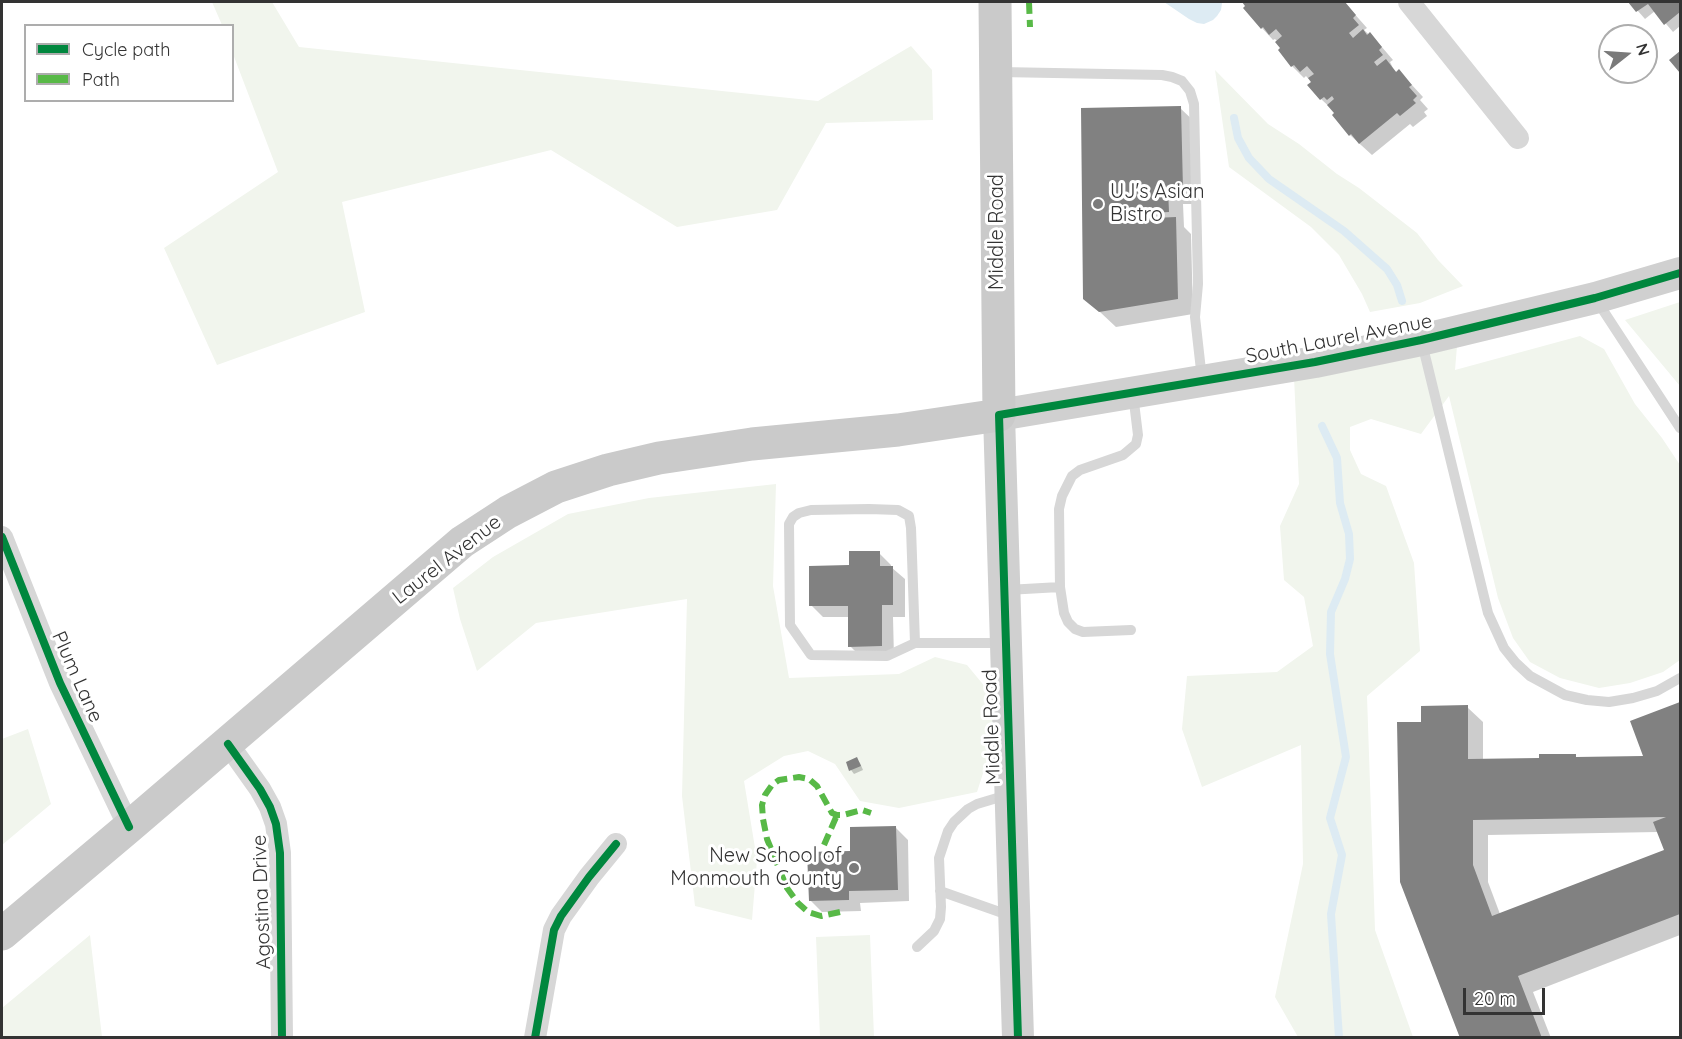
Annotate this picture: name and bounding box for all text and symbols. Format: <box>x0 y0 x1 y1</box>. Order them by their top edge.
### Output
legend <box>24 24 234 102</box>
north arrow <box>1598 24 1658 84</box>
text: Cycle path <box>82 38 170 61</box>
text: N <box>1632 41 1655 58</box>
text: Path <box>82 68 120 91</box>
street label: Middle Road <box>985 174 1009 290</box>
place label: UJ's Asian Bistro <box>1110 180 1204 227</box>
marker: UJ's Asian Bistro <box>1091 197 1105 211</box>
street label: South Laurel Avenue <box>1244 309 1434 369</box>
street label: Laurel Avenue <box>388 510 506 610</box>
street label: Plum Lane <box>46 628 108 726</box>
street label: Middle Road <box>978 669 1006 785</box>
street label: Agostina Drive <box>248 834 276 970</box>
place label: New School of Monmouth County <box>670 844 842 891</box>
marker: New School of Monmouth County <box>847 861 861 875</box>
scale bar <box>1466 976 1548 1014</box>
text: 20 m <box>1474 987 1516 1010</box>

